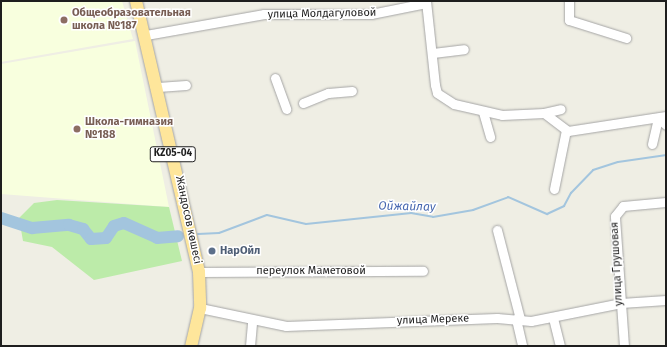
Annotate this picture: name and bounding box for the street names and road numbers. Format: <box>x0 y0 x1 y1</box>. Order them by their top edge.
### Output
street label: улица Молдагуловой <box>267 6 377 22</box>
road number: KZ05-04 <box>149 146 197 162</box>
street label: Жандосов көшесі <box>172 175 204 265</box>
street label: улица Грушовая <box>608 222 626 306</box>
street label: переулок Маметовой <box>256 264 366 278</box>
street label: улица Мереке <box>397 312 469 328</box>

